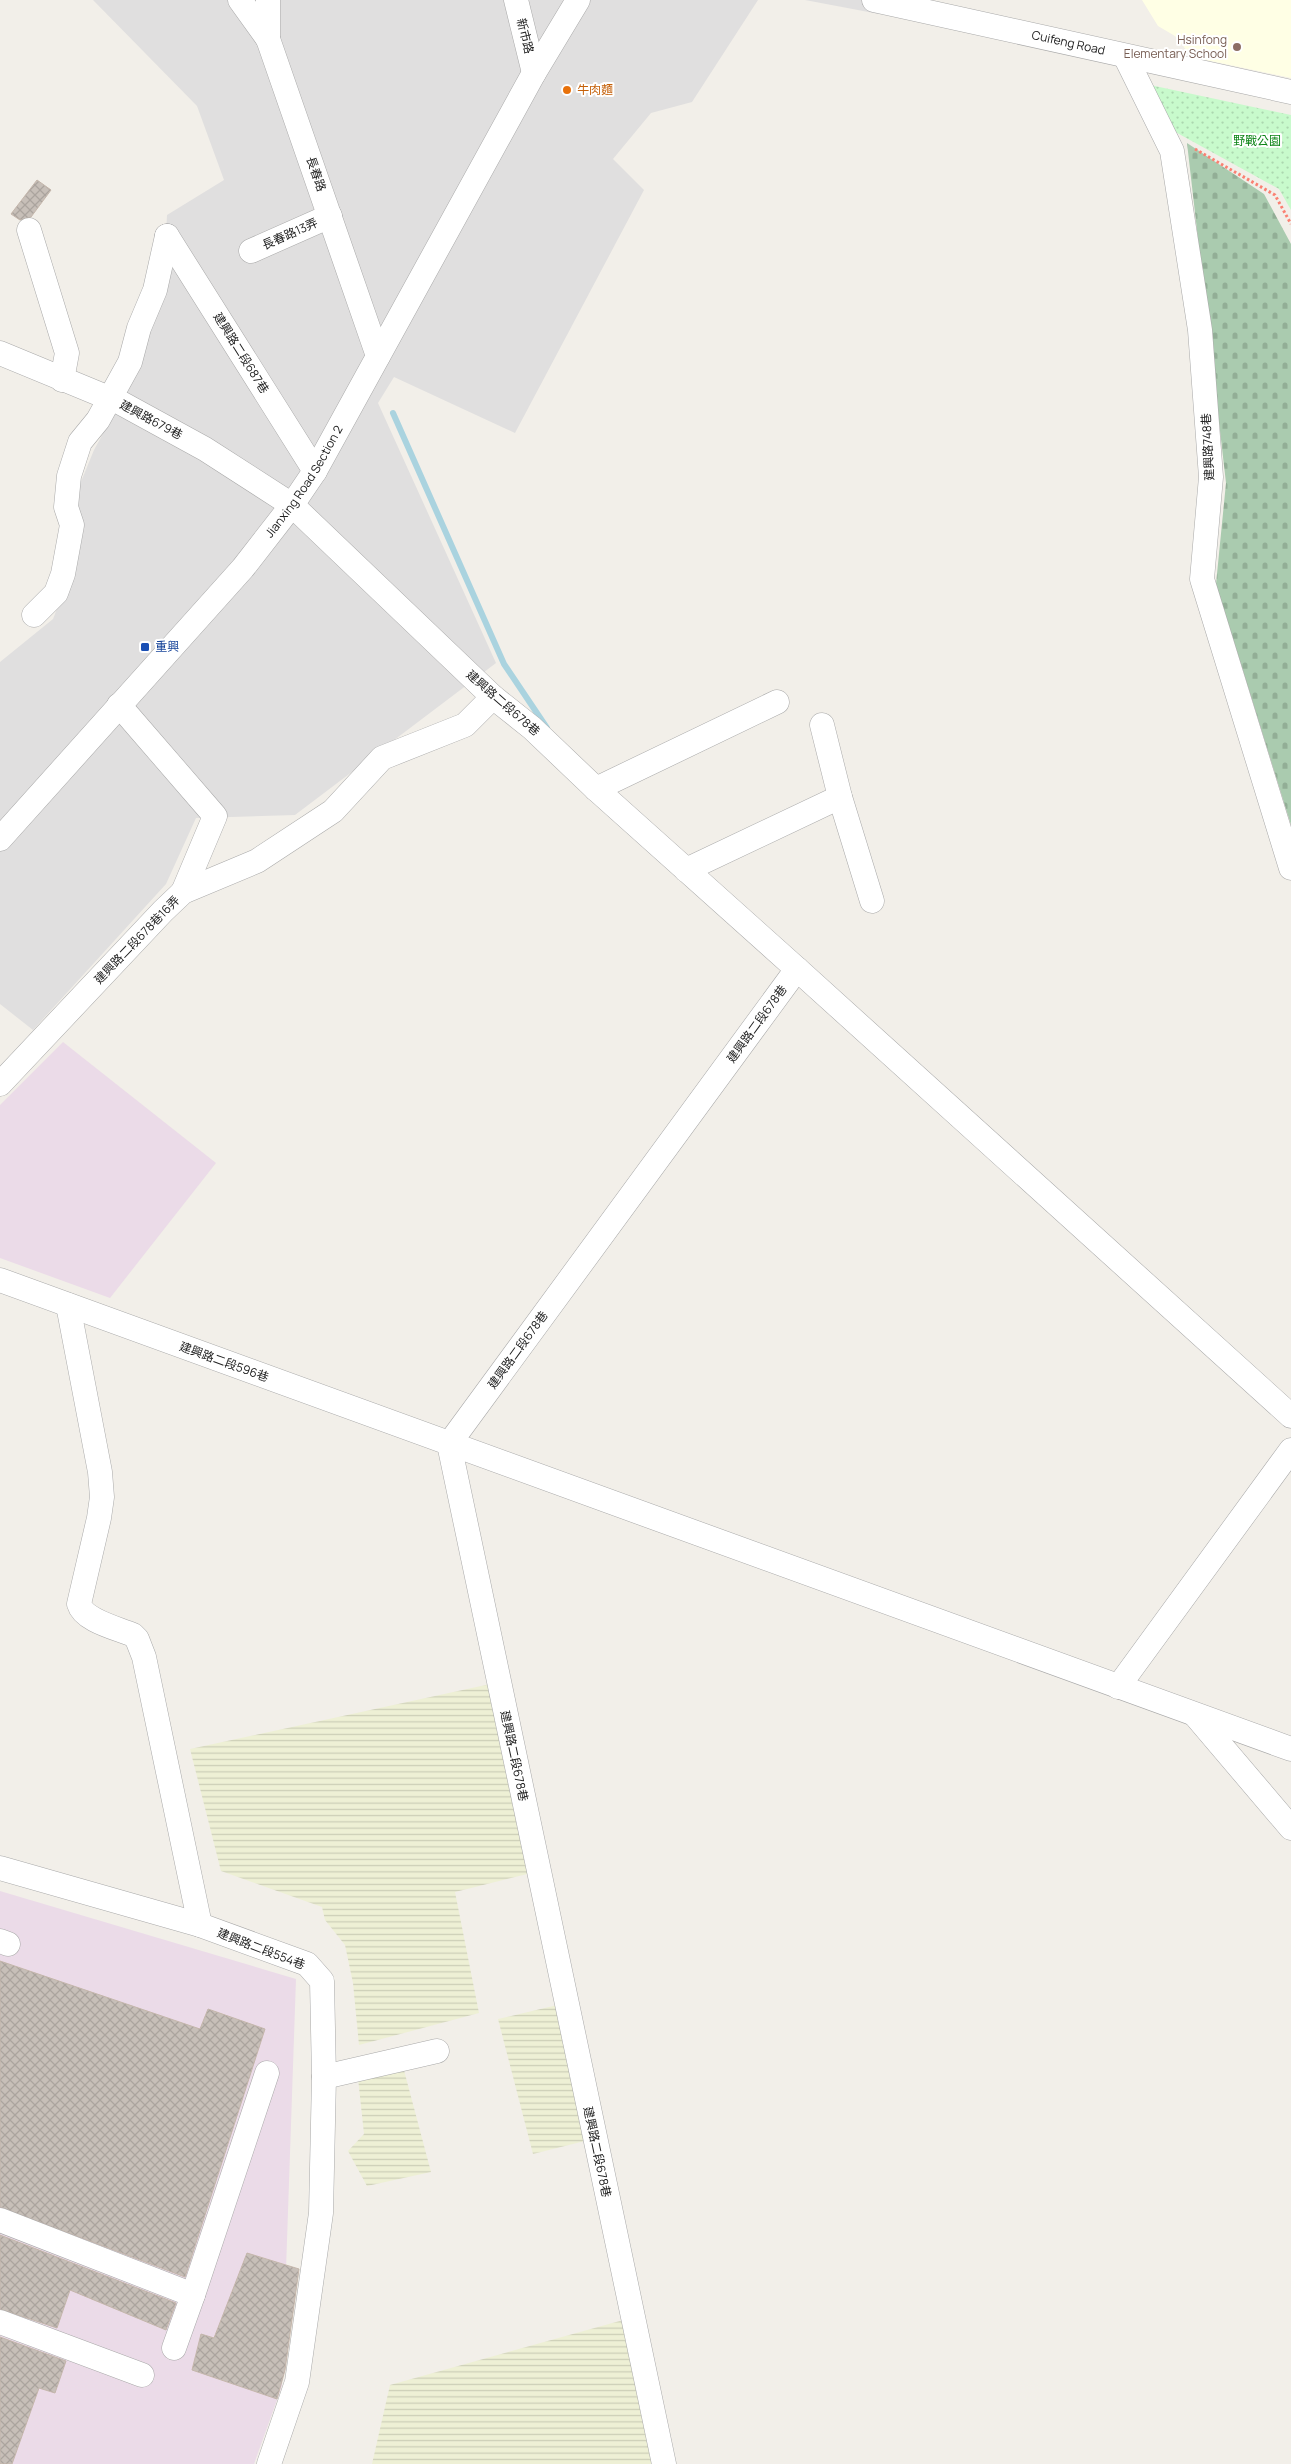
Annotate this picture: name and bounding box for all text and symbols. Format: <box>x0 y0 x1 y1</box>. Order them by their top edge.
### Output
street label: 新市路 <box>513 16 538 55</box>
street label: Cuifeng Road <box>1030 26 1107 59</box>
place label: Hsinfong Elementary School <box>1124 31 1227 62</box>
marker: Hsinfong Elementary School <box>1231 41 1243 53</box>
place label: 牛肉麵 <box>577 81 613 98</box>
marker: 牛肉麵 <box>561 84 573 96</box>
park label: 野戰公園 <box>1233 132 1281 149</box>
street label: 長春路 <box>303 154 330 194</box>
street label: 長春路13弄 <box>259 214 320 253</box>
street label: 建興路二段687巷 <box>210 309 273 396</box>
street label: 建興路679巷 <box>117 396 186 443</box>
street label: 建興路748巷 <box>1197 413 1218 481</box>
street label: Jianxing Road Section 2 <box>261 422 347 541</box>
place label: 重興 <box>155 638 179 655</box>
marker: 重興 <box>139 641 151 653</box>
street label: 建興路二段678巷 <box>463 666 544 739</box>
street label: 建興路二段678巷16弄 <box>90 892 183 987</box>
street label: 建興路二段678巷 <box>723 981 791 1066</box>
street label: 建興路二段678巷 <box>484 1307 552 1392</box>
street label: 建興路二段596巷 <box>177 1337 271 1386</box>
street label: 建興路二段678巷 <box>497 1709 532 1803</box>
street label: 建興路二段554巷 <box>215 1924 308 1973</box>
street label: 建興路二段678巷 <box>580 2105 615 2199</box>

